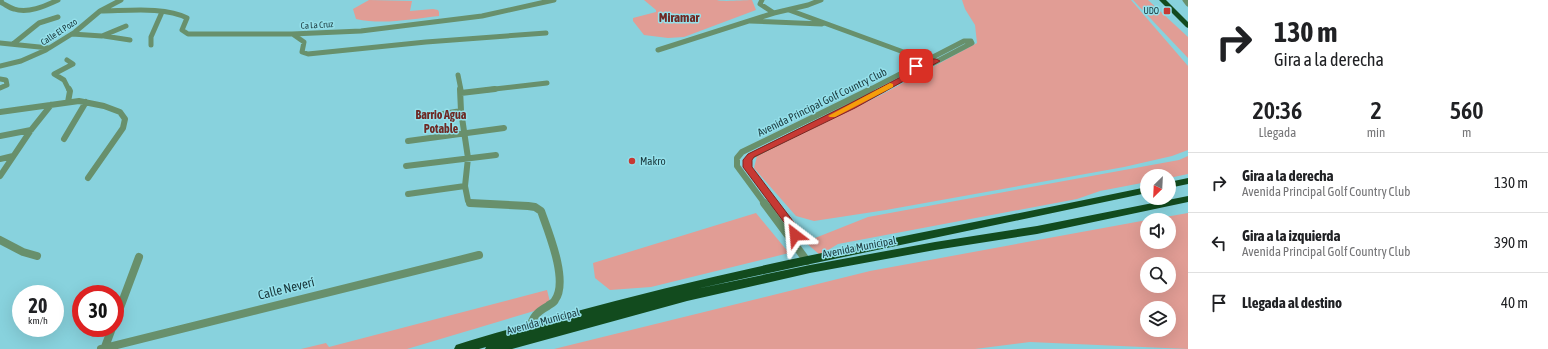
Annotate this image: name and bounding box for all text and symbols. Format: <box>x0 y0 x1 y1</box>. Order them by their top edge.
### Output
place label: UDO <box>1143 6 1159 16</box>
marker: UDO <box>1162 6 1172 16</box>
district label: Miramar <box>659 10 700 25</box>
street label: Calle El Pozo <box>39 16 79 48</box>
icon: right <box>1208 16 1260 68</box>
text: 130 m <box>1274 16 1337 48</box>
street label: Ca La Cruz <box>300 19 334 31</box>
pin <box>899 49 933 83</box>
text: Gira a la derecha <box>1274 49 1384 70</box>
icon: arrive <box>905 55 927 77</box>
street label: Avenida Principal Golf Country Club <box>755 65 889 139</box>
text: 20:36 <box>1252 97 1302 124</box>
text: 2 <box>1370 97 1382 124</box>
text: 560 <box>1450 97 1484 124</box>
district label: Barrio Agua Potable <box>416 108 467 136</box>
text: Llegada <box>1258 125 1296 140</box>
text: min <box>1367 125 1385 140</box>
text: m <box>1462 125 1471 140</box>
place label: Makro <box>640 155 666 167</box>
marker: Makro <box>627 156 637 166</box>
text: Gira a la derecha <box>1242 167 1333 184</box>
north arrow <box>1140 169 1176 205</box>
map controls <box>1140 169 1176 337</box>
icon: right <box>1208 172 1230 194</box>
text: 130 m <box>1494 174 1528 191</box>
text: Avenida Principal Golf Country Club <box>1242 184 1410 199</box>
button: sound <box>1140 213 1176 249</box>
position arrow <box>774 214 816 256</box>
text: Gira a la izquierda <box>1242 227 1340 244</box>
icon: left <box>1208 232 1230 254</box>
street label: Avenida Municipal <box>821 234 897 260</box>
text: 390 m <box>1494 234 1528 251</box>
text: Avenida Principal Golf Country Club <box>1242 244 1410 259</box>
button: search <box>1140 257 1176 293</box>
street label: Calle Neverí <box>256 274 316 303</box>
speed limit sign: 30 <box>72 285 124 337</box>
icon: arrive <box>1208 292 1230 314</box>
text: 20 <box>29 294 47 317</box>
text: Llegada al destino <box>1242 294 1342 311</box>
text: 40 m <box>1501 294 1528 311</box>
button: layers <box>1140 301 1176 337</box>
street label: Avenida Municipal <box>505 305 581 336</box>
text: km/h <box>28 315 48 326</box>

